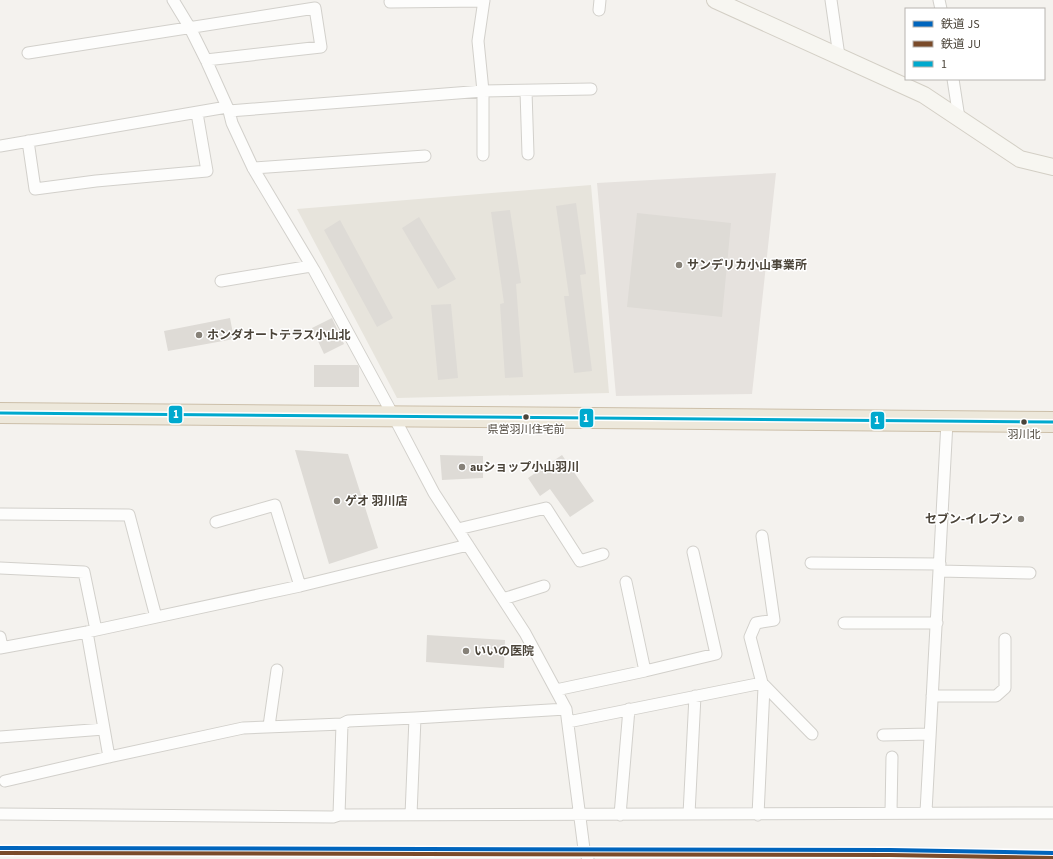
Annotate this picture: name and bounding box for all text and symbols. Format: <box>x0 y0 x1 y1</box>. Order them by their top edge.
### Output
legend <box>905 8 1045 80</box>
text: 鉄道 JS <box>941 16 980 33</box>
text: 鉄道 JU <box>941 36 981 53</box>
text: 1 <box>941 56 947 73</box>
place label: サンデリカ小山事業所 <box>687 257 807 274</box>
marker: サンデリカ小山事業所 <box>674 260 684 270</box>
place label: ホンダオートテラス小山北 <box>207 327 351 344</box>
marker: ホンダオートテラス小山北 <box>194 330 204 340</box>
line badge: 1 <box>168 405 183 424</box>
text: 1 <box>173 407 179 422</box>
line badge: 1 <box>579 408 594 428</box>
text: 1 <box>583 411 589 426</box>
line badge: 1 <box>870 411 885 430</box>
marker: 県営羽川住宅前 <box>521 412 531 422</box>
text: 1 <box>874 413 880 428</box>
marker: 羽川北 <box>1019 417 1029 427</box>
place label: 県営羽川住宅前 <box>488 422 565 437</box>
place label: 羽川北 <box>1008 427 1041 442</box>
place label: auショップ小山羽川 <box>470 459 579 476</box>
marker: auショップ小山羽川 <box>457 462 467 472</box>
place label: ゲオ 羽川店 <box>345 493 407 510</box>
marker: ゲオ 羽川店 <box>332 496 342 506</box>
place label: セブン-イレブン <box>925 511 1013 528</box>
marker: セブン-イレブン <box>1016 514 1026 524</box>
place label: いいの医院 <box>474 643 534 660</box>
marker: いいの医院 <box>461 646 471 656</box>

